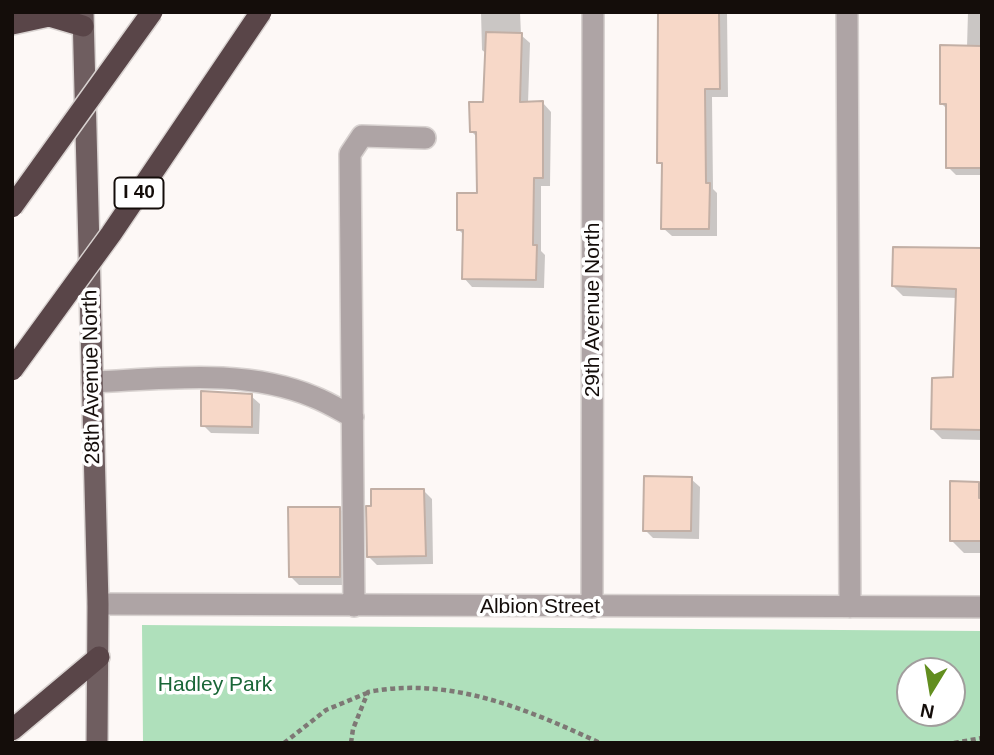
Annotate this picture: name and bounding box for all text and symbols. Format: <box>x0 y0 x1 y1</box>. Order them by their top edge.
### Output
road number: I 40 <box>114 178 164 209</box>
street label: 29th Avenue North <box>580 223 606 397</box>
street label: 28th Avenue North <box>78 289 106 465</box>
street label: Albion Street <box>480 594 600 620</box>
north arrow <box>896 657 966 727</box>
park label: Hadley Park <box>158 672 272 698</box>
text: N <box>919 700 936 723</box>

